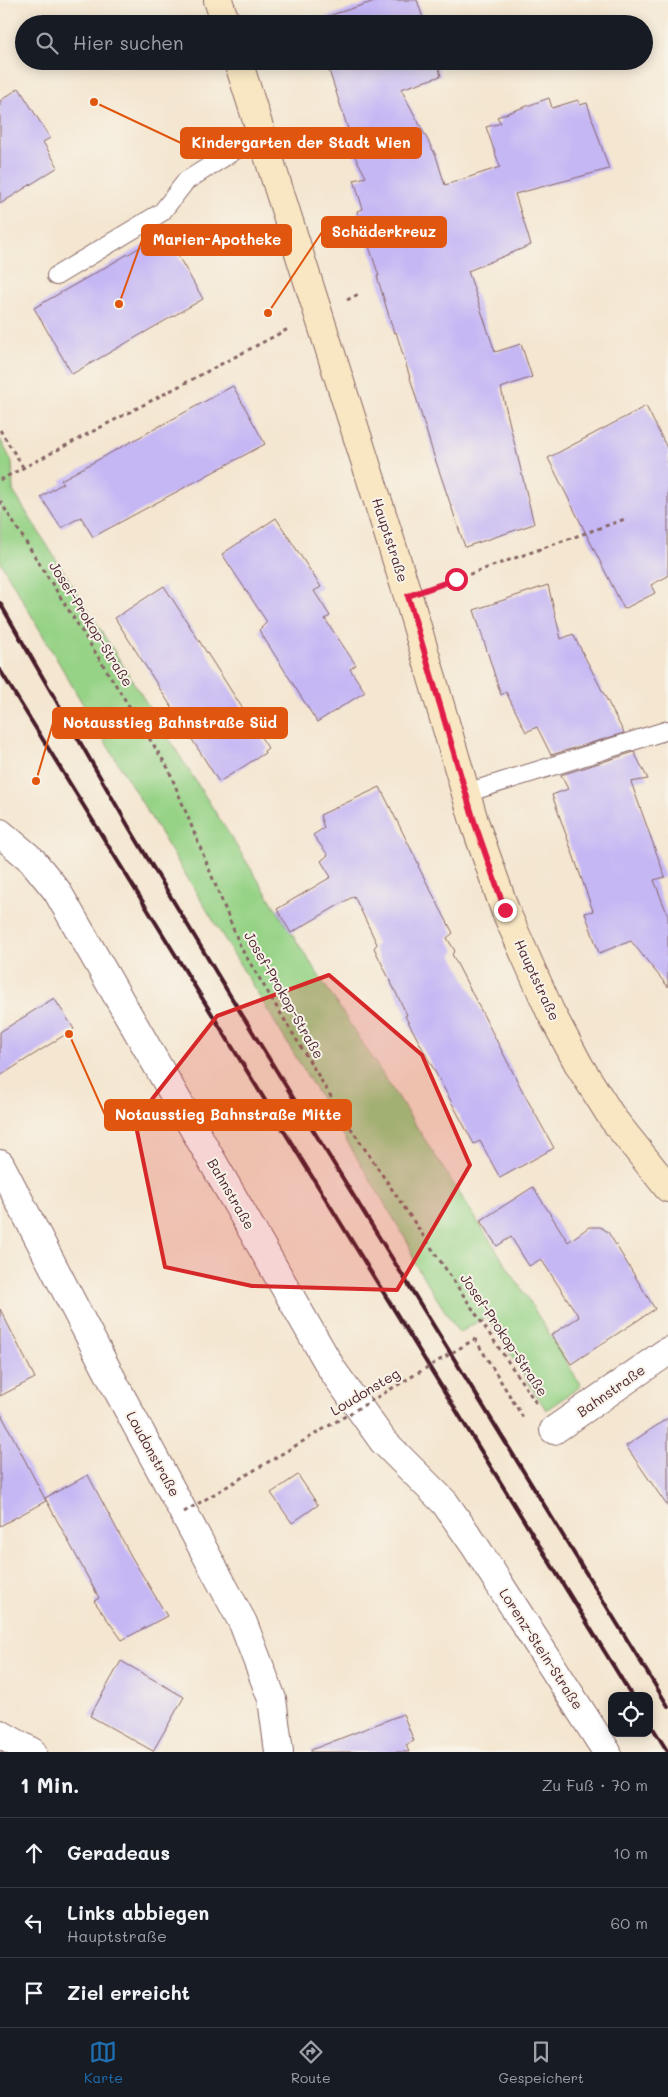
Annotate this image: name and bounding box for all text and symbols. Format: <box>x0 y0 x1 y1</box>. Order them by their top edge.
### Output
search box <box>15 15 653 70</box>
icon: search <box>33 29 61 57</box>
text: Hier suchen <box>73 30 184 55</box>
callout: Kindergarten der Stadt Wien <box>181 128 421 158</box>
text: Kindergarten der Stadt Wien <box>191 132 411 152</box>
callout: Schäderkreuz <box>322 217 446 247</box>
text: Schäderkreuz <box>332 221 437 241</box>
callout: Marien-Apotheke <box>142 225 291 255</box>
text: Marien-Apotheke <box>153 229 281 249</box>
street label: Hauptstraße <box>368 495 413 584</box>
street label: Josef-Prokop-Straße <box>45 558 138 690</box>
route start <box>445 568 468 591</box>
callout: Notausstieg Bahnstraße Süd <box>53 708 287 738</box>
text: Notausstieg Bahnstraße Süd <box>63 712 278 732</box>
route end <box>494 899 517 922</box>
street label: Josef-Prokop-Straße <box>240 928 329 1062</box>
street label: Hauptstraße <box>510 936 565 1023</box>
callout: Notausstieg Bahnstraße Mitte <box>105 1100 351 1130</box>
text: Notausstieg Bahnstraße Mitte <box>115 1104 341 1124</box>
street label: Bahnstraße <box>203 1155 259 1233</box>
street label: Josef-Prokop-Straße <box>456 1270 553 1400</box>
street label: Bahnstraße <box>573 1360 649 1421</box>
street label: Loudonsteg <box>326 1363 403 1420</box>
street label: Loudonstraße <box>122 1408 185 1500</box>
street label: Lorenz-Stein-Straße <box>495 1585 588 1713</box>
map controls <box>608 1692 653 1737</box>
button: locate <box>608 1692 653 1737</box>
text: 1 Min. <box>20 1771 79 1798</box>
text: Zu Fuß · 70 m <box>542 1774 648 1795</box>
icon: ahead <box>20 1839 48 1867</box>
text: Geradeaus <box>67 1840 170 1865</box>
text: 10 m <box>613 1842 648 1863</box>
text: Links abbiegen <box>67 1900 209 1925</box>
icon: left <box>20 1909 48 1937</box>
text: 60 m <box>611 1912 648 1933</box>
text: Hauptstraße <box>67 1925 167 1946</box>
icon: arrive <box>20 1979 48 2007</box>
text: Ziel erreicht <box>67 1980 190 2005</box>
tab: Karte <box>84 2038 123 2087</box>
tab: Route <box>291 2038 331 2087</box>
tab: Gespeichert <box>499 2038 584 2087</box>

